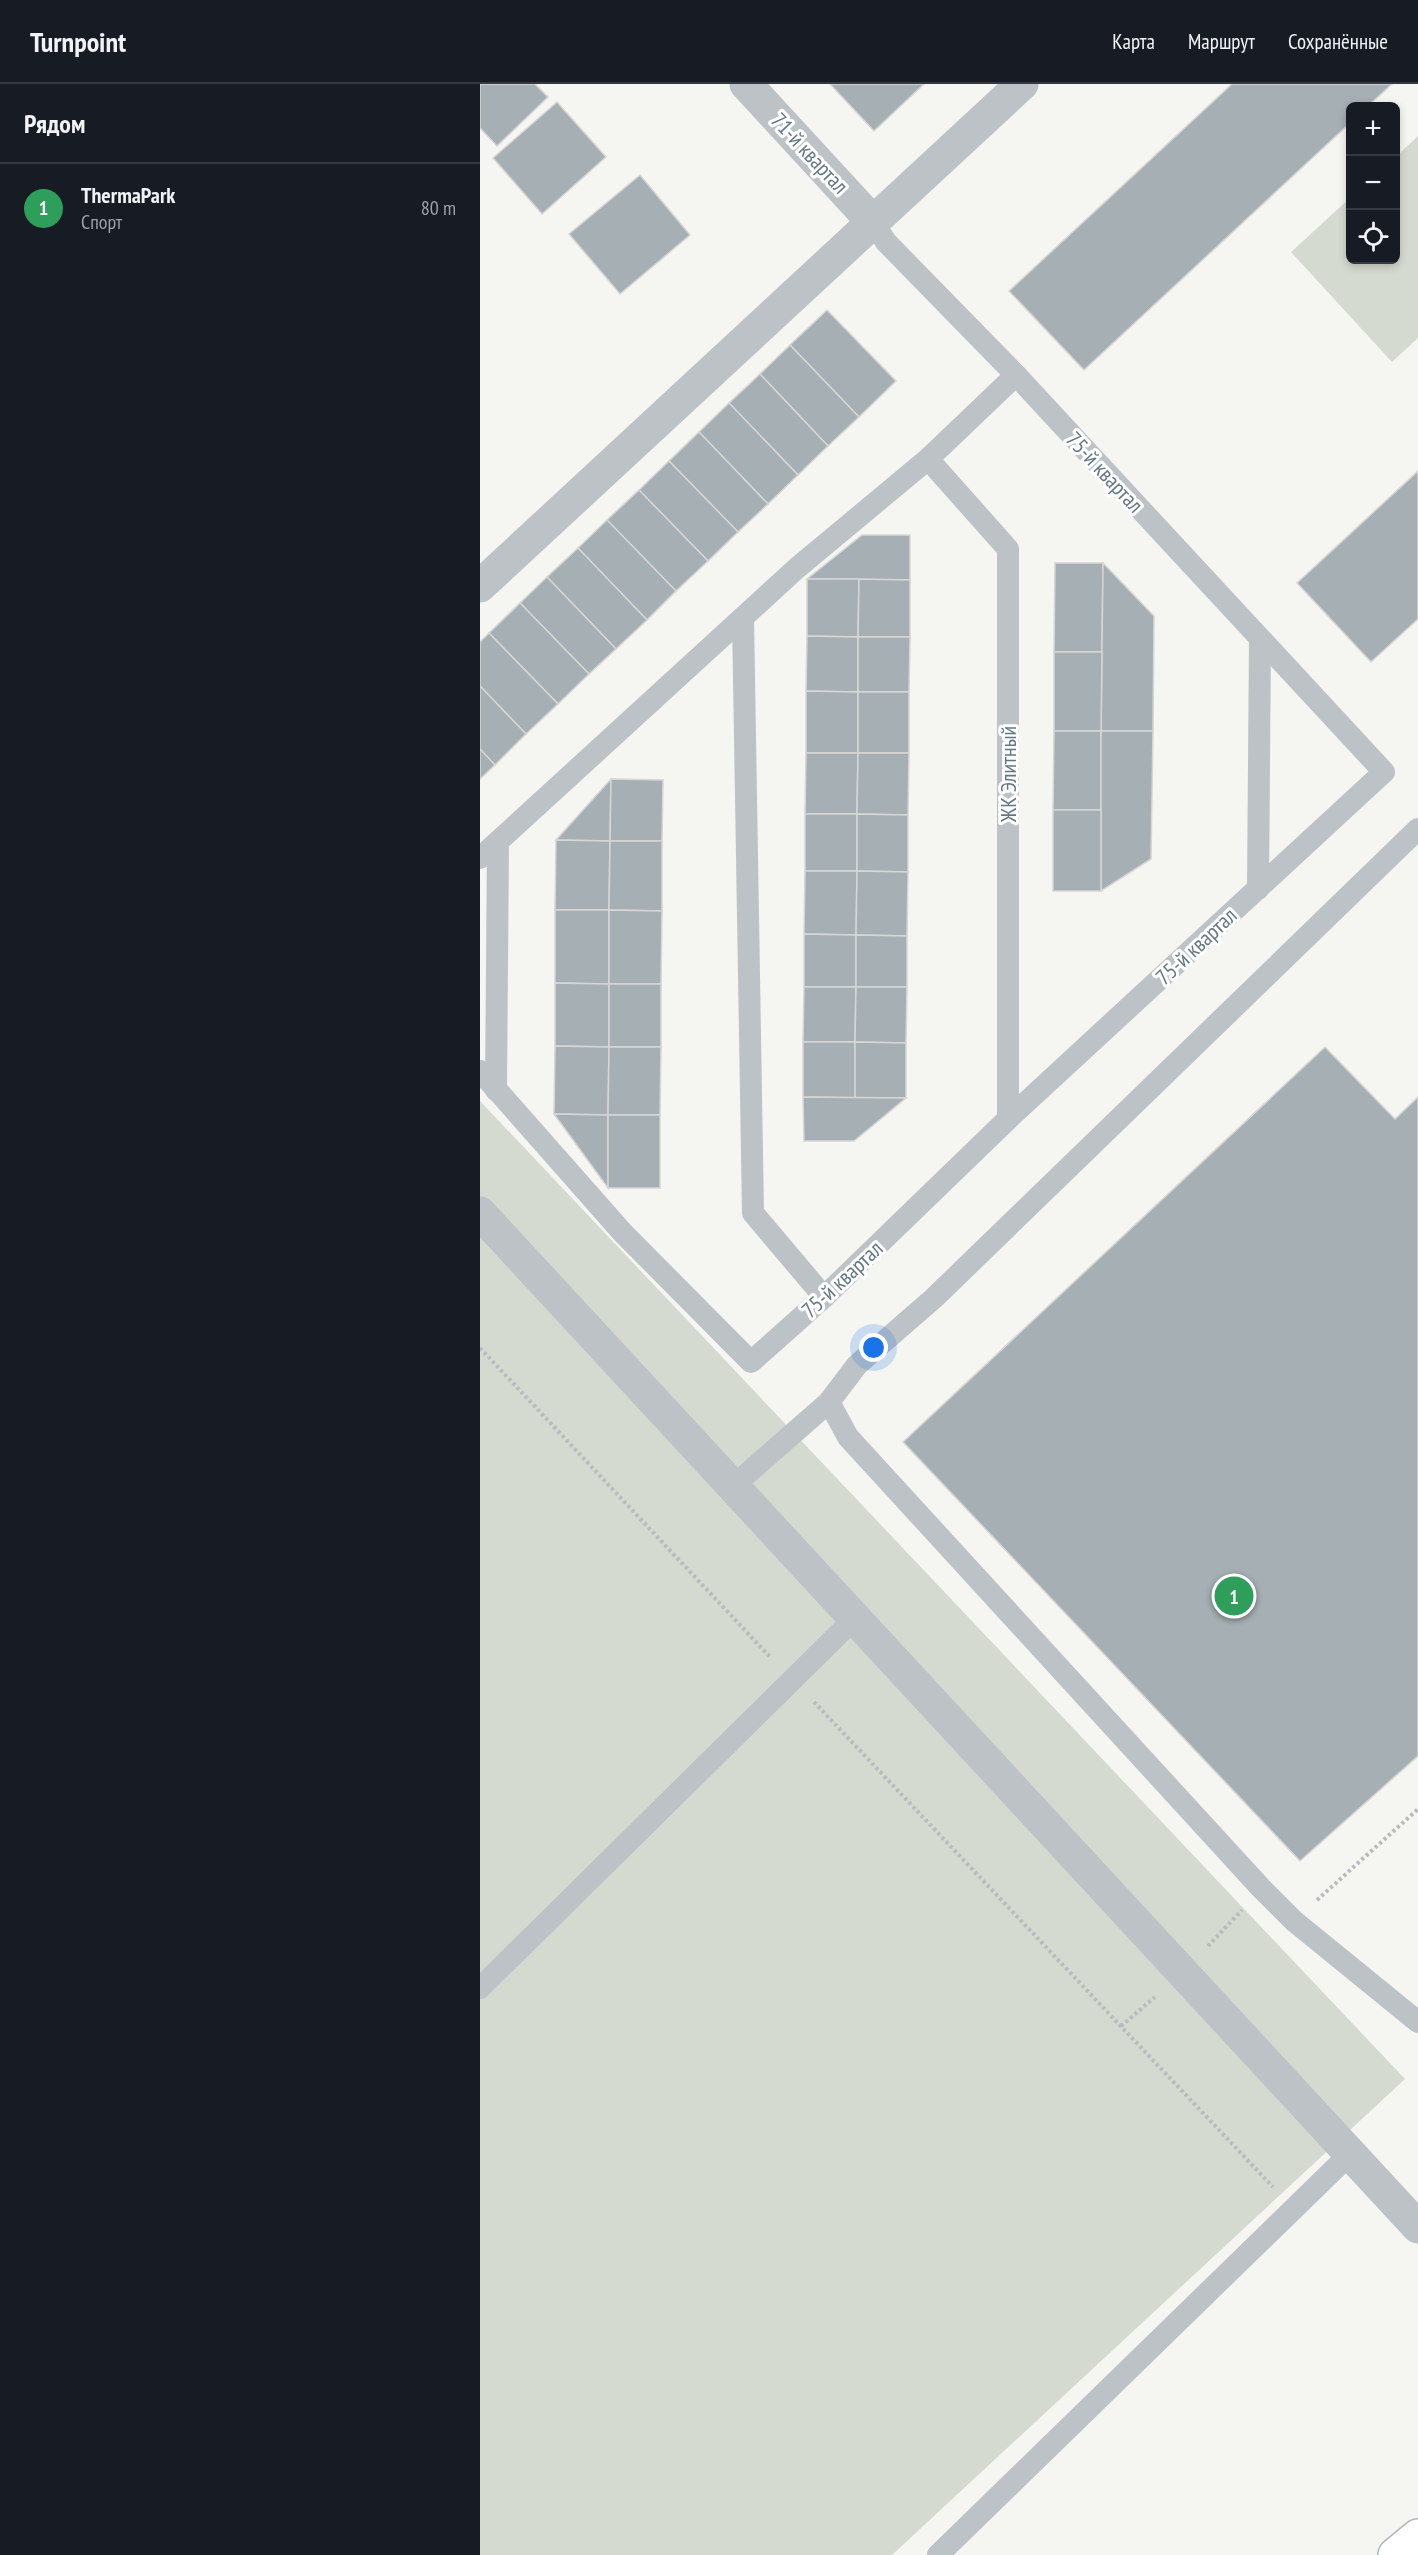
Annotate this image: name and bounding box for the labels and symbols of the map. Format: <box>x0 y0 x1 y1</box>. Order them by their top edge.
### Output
street label: 71-й квартал <box>765 107 855 199</box>
street label: 75-й квартал <box>1060 426 1150 518</box>
street label: ЖК Элитный <box>994 726 1022 823</box>
street label: 75-й квартал <box>1150 901 1242 991</box>
street label: 75-й квартал <box>796 1234 888 1324</box>
your location <box>859 1333 888 1362</box>
pin: 1 <box>1214 1574 1254 1618</box>

